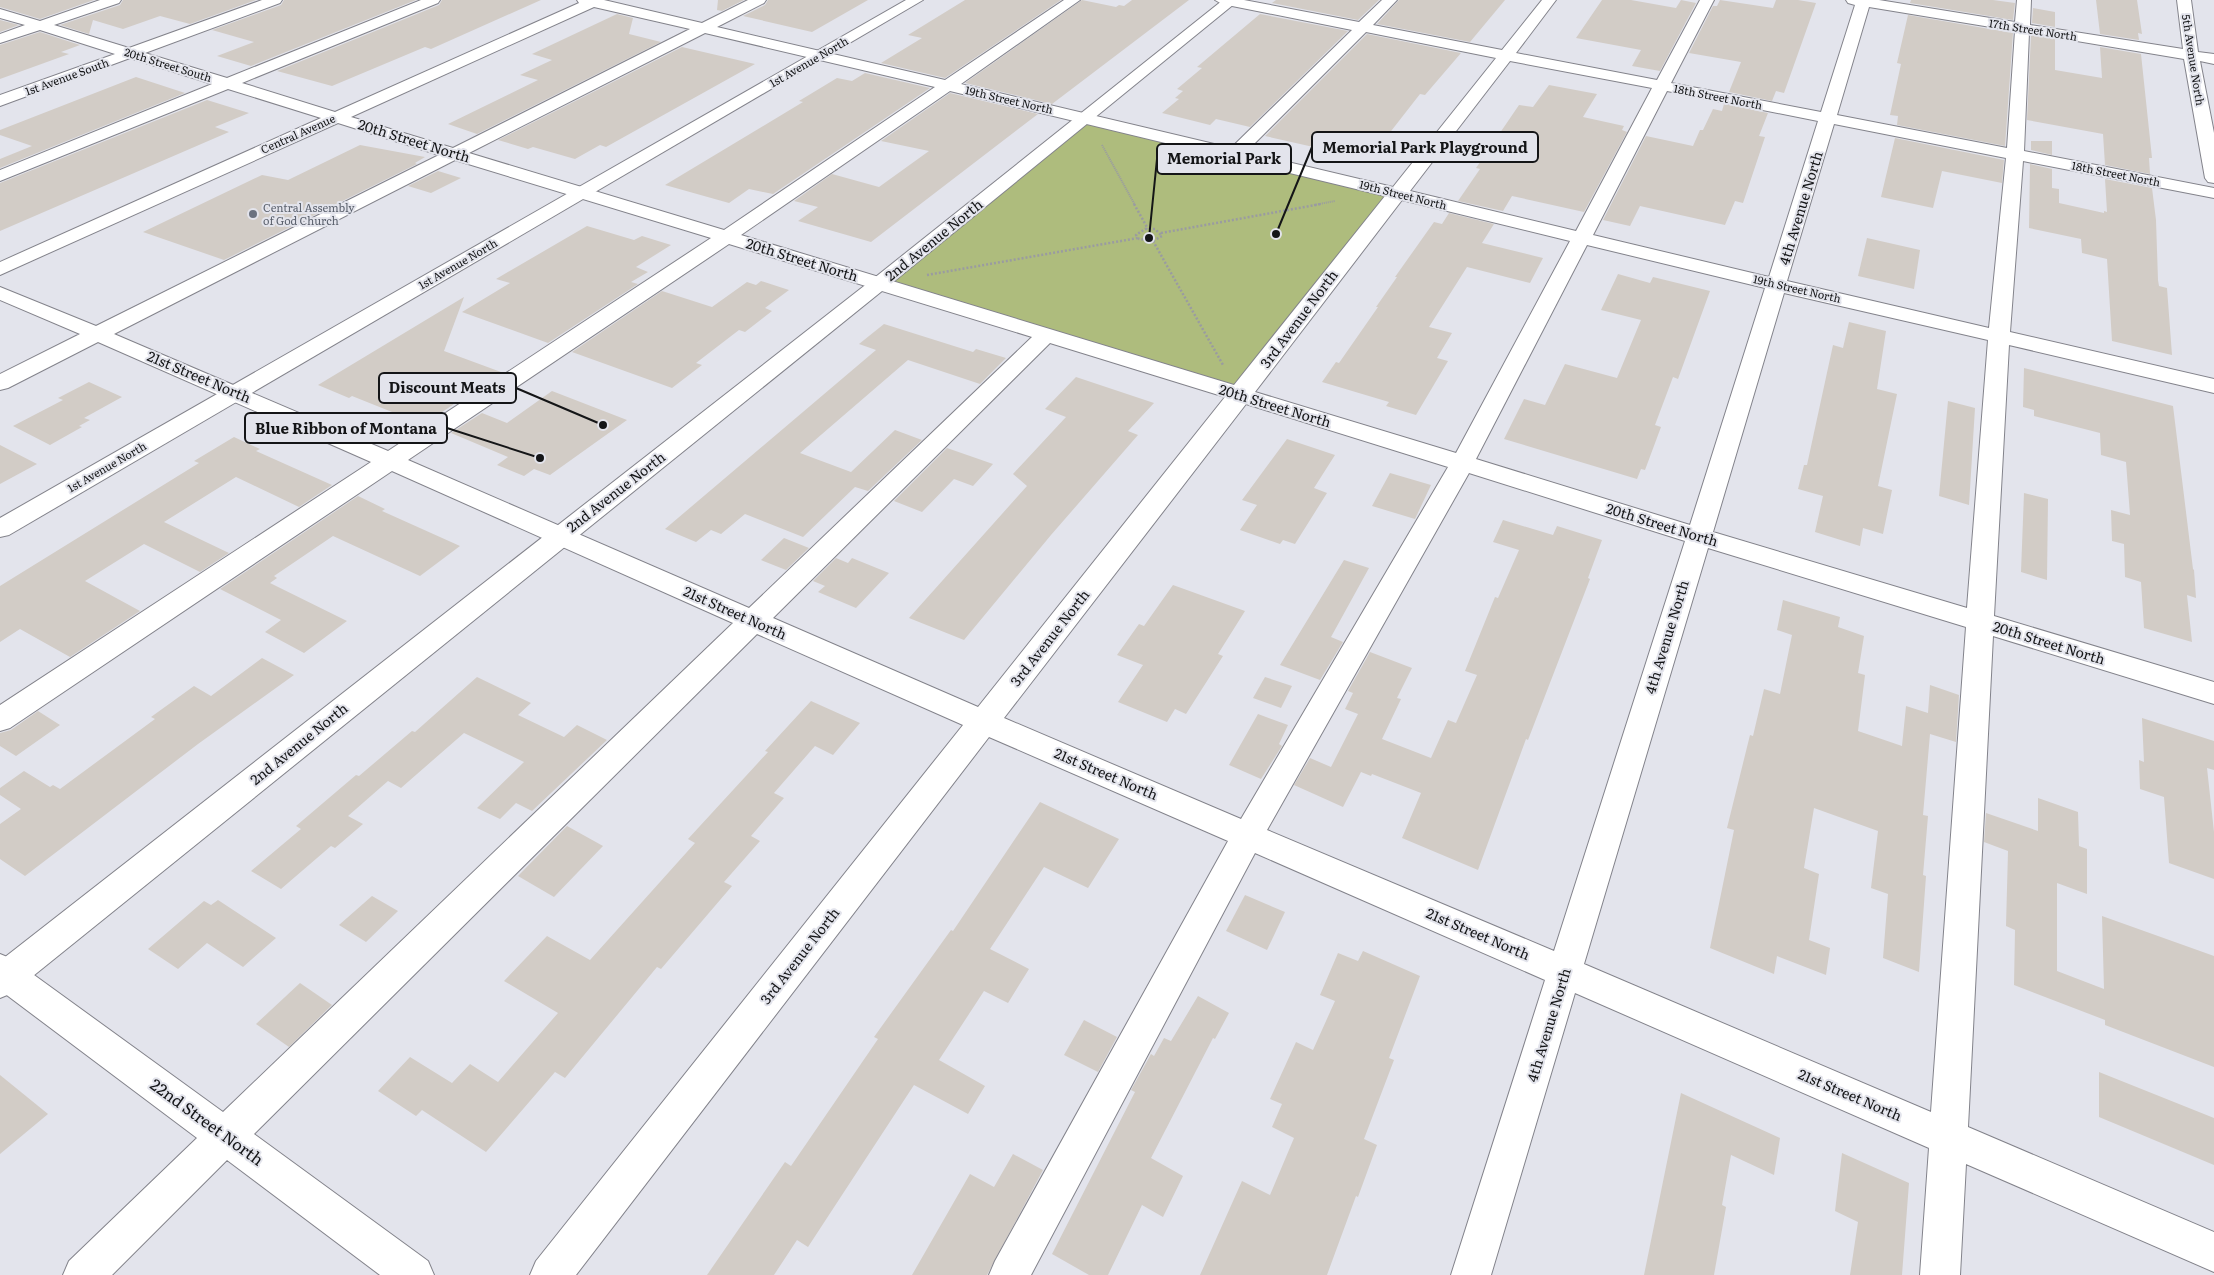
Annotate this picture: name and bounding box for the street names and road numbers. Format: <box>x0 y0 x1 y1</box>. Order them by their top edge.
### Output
street label: 5th Avenue North <box>2179 13 2209 107</box>
street label: 17th Street North <box>1988 14 2078 44</box>
street label: 1st Avenue North <box>766 32 851 90</box>
street label: 20th Street South <box>122 43 214 85</box>
street label: 1st Avenue South <box>23 53 111 99</box>
street label: 18th Street North <box>1672 80 1764 112</box>
street label: 19th Street North <box>964 81 1055 117</box>
street label: Central Avenue <box>258 109 338 157</box>
street label: 20th Street North <box>356 113 473 167</box>
street label: 4th Avenue North <box>1773 148 1827 267</box>
street label: 18th Street North <box>2070 157 2162 189</box>
street label: 19th Street North <box>1358 175 1449 213</box>
street label: 2nd Avenue North <box>880 194 986 285</box>
street label: 20th Street North <box>744 232 861 286</box>
street label: 1st Avenue North <box>415 234 500 292</box>
street label: 3rd Avenue North <box>1255 265 1342 372</box>
street label: 19th Street North <box>1752 270 1843 306</box>
street label: 21st Street North <box>144 345 254 407</box>
street label: 20th Street North <box>1217 378 1334 432</box>
street label: 1st Avenue North <box>64 437 149 495</box>
street label: 2nd Avenue North <box>562 446 669 536</box>
street label: 20th Street North <box>1604 497 1721 551</box>
street label: 4th Avenue North <box>1639 577 1693 696</box>
street label: 21st Street North <box>681 580 790 644</box>
street label: 3rd Avenue North <box>1005 585 1093 690</box>
street label: 20th Street North <box>1991 615 2108 669</box>
street label: 2nd Avenue North <box>245 698 351 789</box>
street label: 21st Street North <box>1051 742 1161 804</box>
street label: 21st Street North <box>1423 902 1533 964</box>
street label: 3rd Avenue North <box>755 903 843 1008</box>
street label: 4th Avenue North <box>1521 965 1575 1084</box>
street label: 21st Street North <box>1795 1063 1905 1125</box>
street label: 22nd Street North <box>146 1072 270 1171</box>

